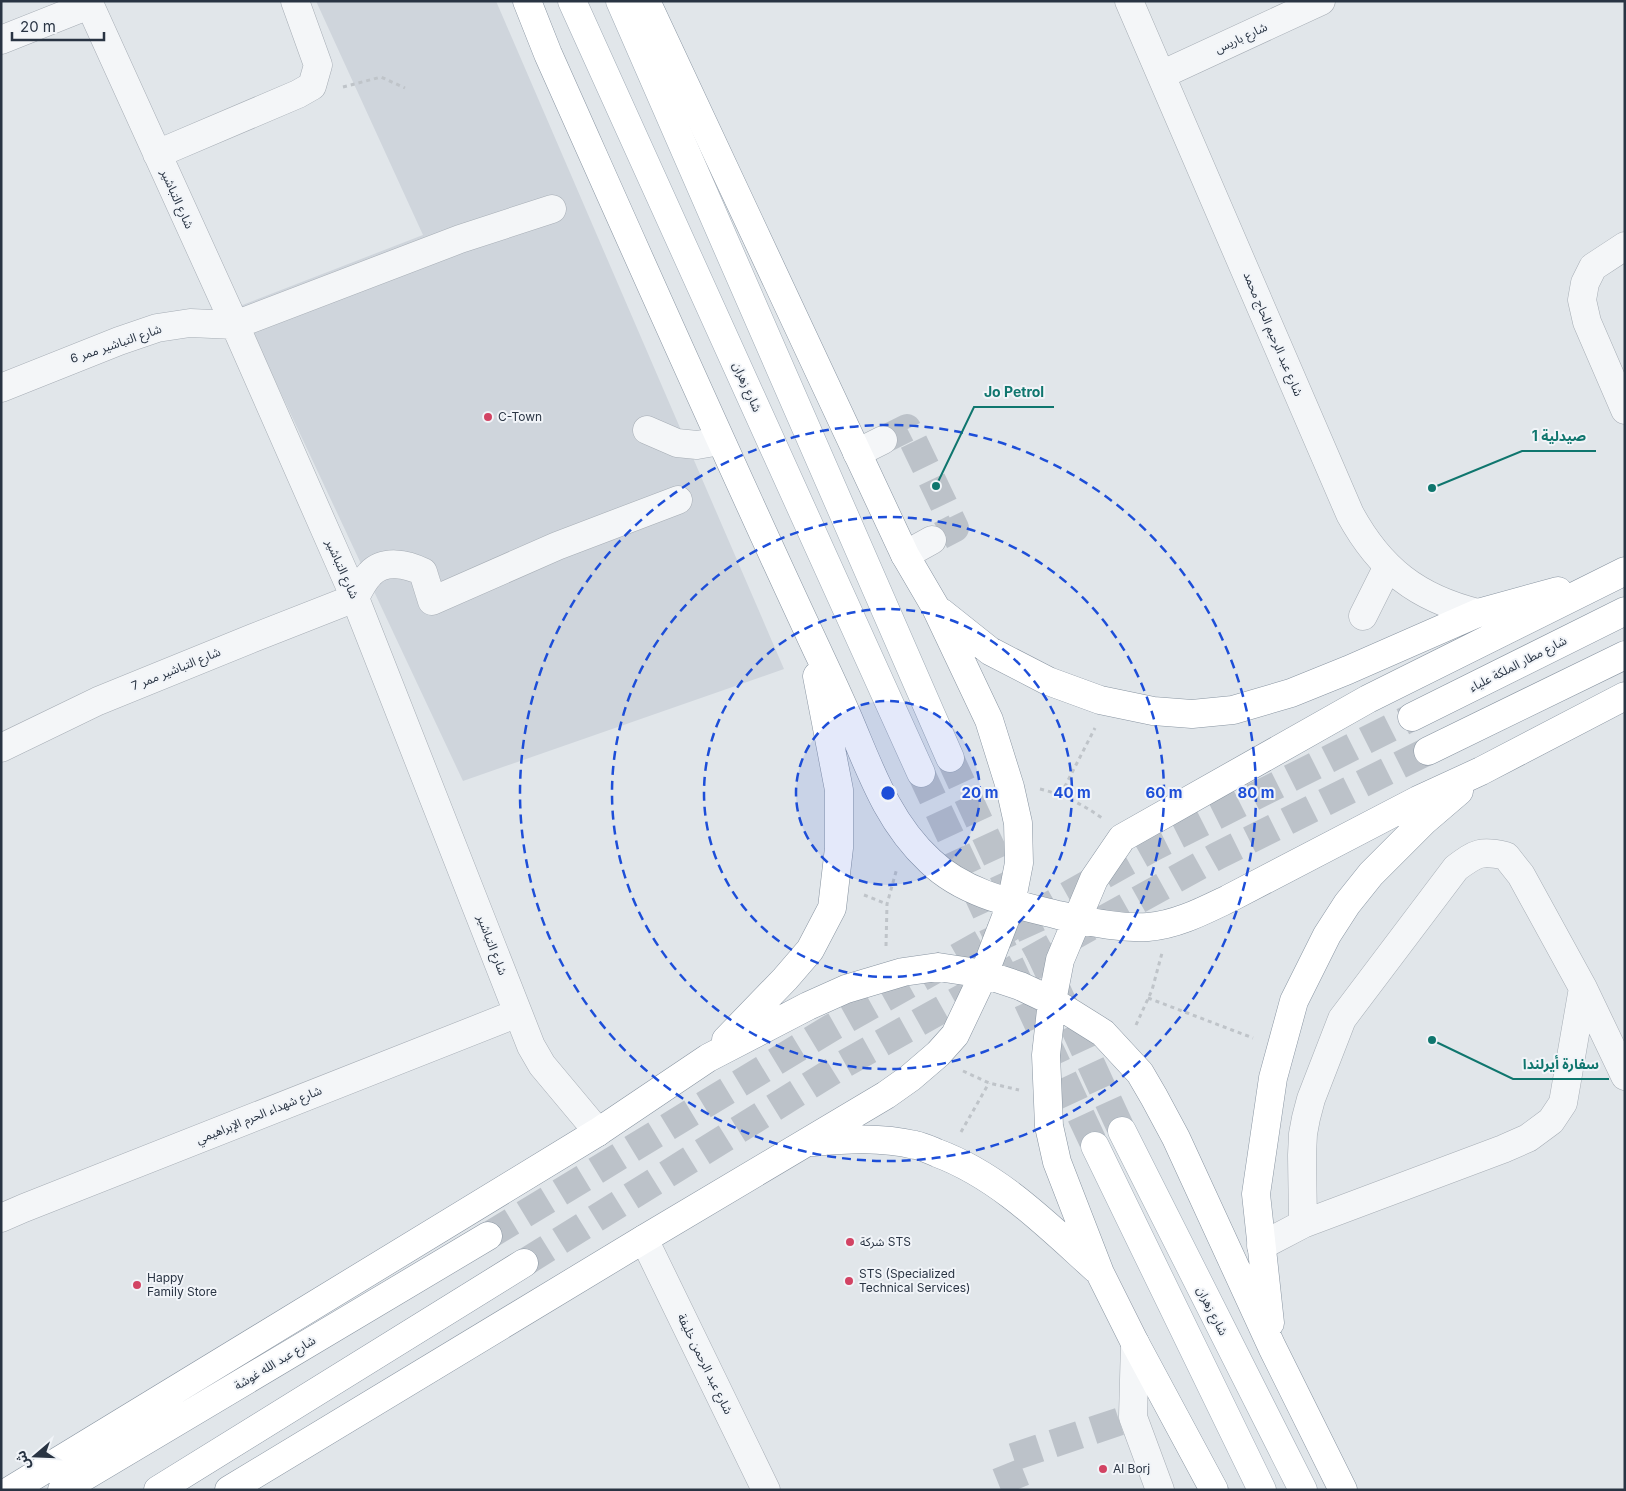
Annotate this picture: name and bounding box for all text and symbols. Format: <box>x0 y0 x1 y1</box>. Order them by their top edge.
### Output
scale bar <box>12 10 105 42</box>
text: 20 m <box>20 17 56 36</box>
street label: شارع باريس <box>1212 19 1270 58</box>
street label: شارع التباشير <box>155 166 197 232</box>
street label: شارع عبد الرحيم الحاج محمد <box>1239 269 1307 399</box>
street label: شارع التباشير ممر 6 <box>68 321 164 368</box>
street label: شارع زهران <box>728 359 765 415</box>
callout: Jo Petrol <box>974 378 1054 407</box>
text: Jo Petrol <box>984 383 1044 400</box>
place label: C-Town <box>498 409 542 424</box>
marker: C-Town <box>482 411 494 423</box>
callout: صيدلية 1 <box>1522 422 1596 451</box>
text: صيدلية 1 <box>1532 427 1587 444</box>
street label: شارع التباشير <box>320 536 362 602</box>
street label: شارع مطار الملكة علياء <box>1467 633 1570 696</box>
street label: شارع التباشير ممر 7 <box>129 644 223 695</box>
text: 20 m <box>962 783 998 802</box>
text: 40 m <box>1053 783 1091 802</box>
text: 60 m <box>1145 783 1183 802</box>
text: 80 m <box>1237 783 1275 802</box>
centre of rings <box>879 784 897 802</box>
street label: شارع التباشير <box>472 912 511 978</box>
callout: سفارة أيرلندا <box>1513 1050 1609 1079</box>
text: سفارة أيرلندا <box>1523 1055 1599 1073</box>
street label: شارع شهداء الحرم الإبراهيمي <box>194 1082 325 1149</box>
place label: شركة STS <box>860 1234 911 1249</box>
marker: شركة STS <box>844 1236 856 1248</box>
place label: STS (Specialized Technical Services) <box>859 1266 970 1295</box>
place label: Happy Family Store <box>147 1270 217 1299</box>
marker: STS (Specialized Technical Services) <box>843 1275 855 1287</box>
marker: Happy Family Store <box>131 1279 143 1291</box>
street label: شارع زهران <box>1192 1284 1231 1339</box>
street label: شارع عبد الرحمن خليفة <box>673 1311 736 1417</box>
street label: شارع عبد الله غوشة <box>231 1332 319 1395</box>
north arrow <box>10 1431 60 1481</box>
text: ش <box>11 1449 33 1472</box>
place label: Al Borj <box>1113 1461 1150 1476</box>
marker: Al Borj <box>1097 1463 1109 1475</box>

